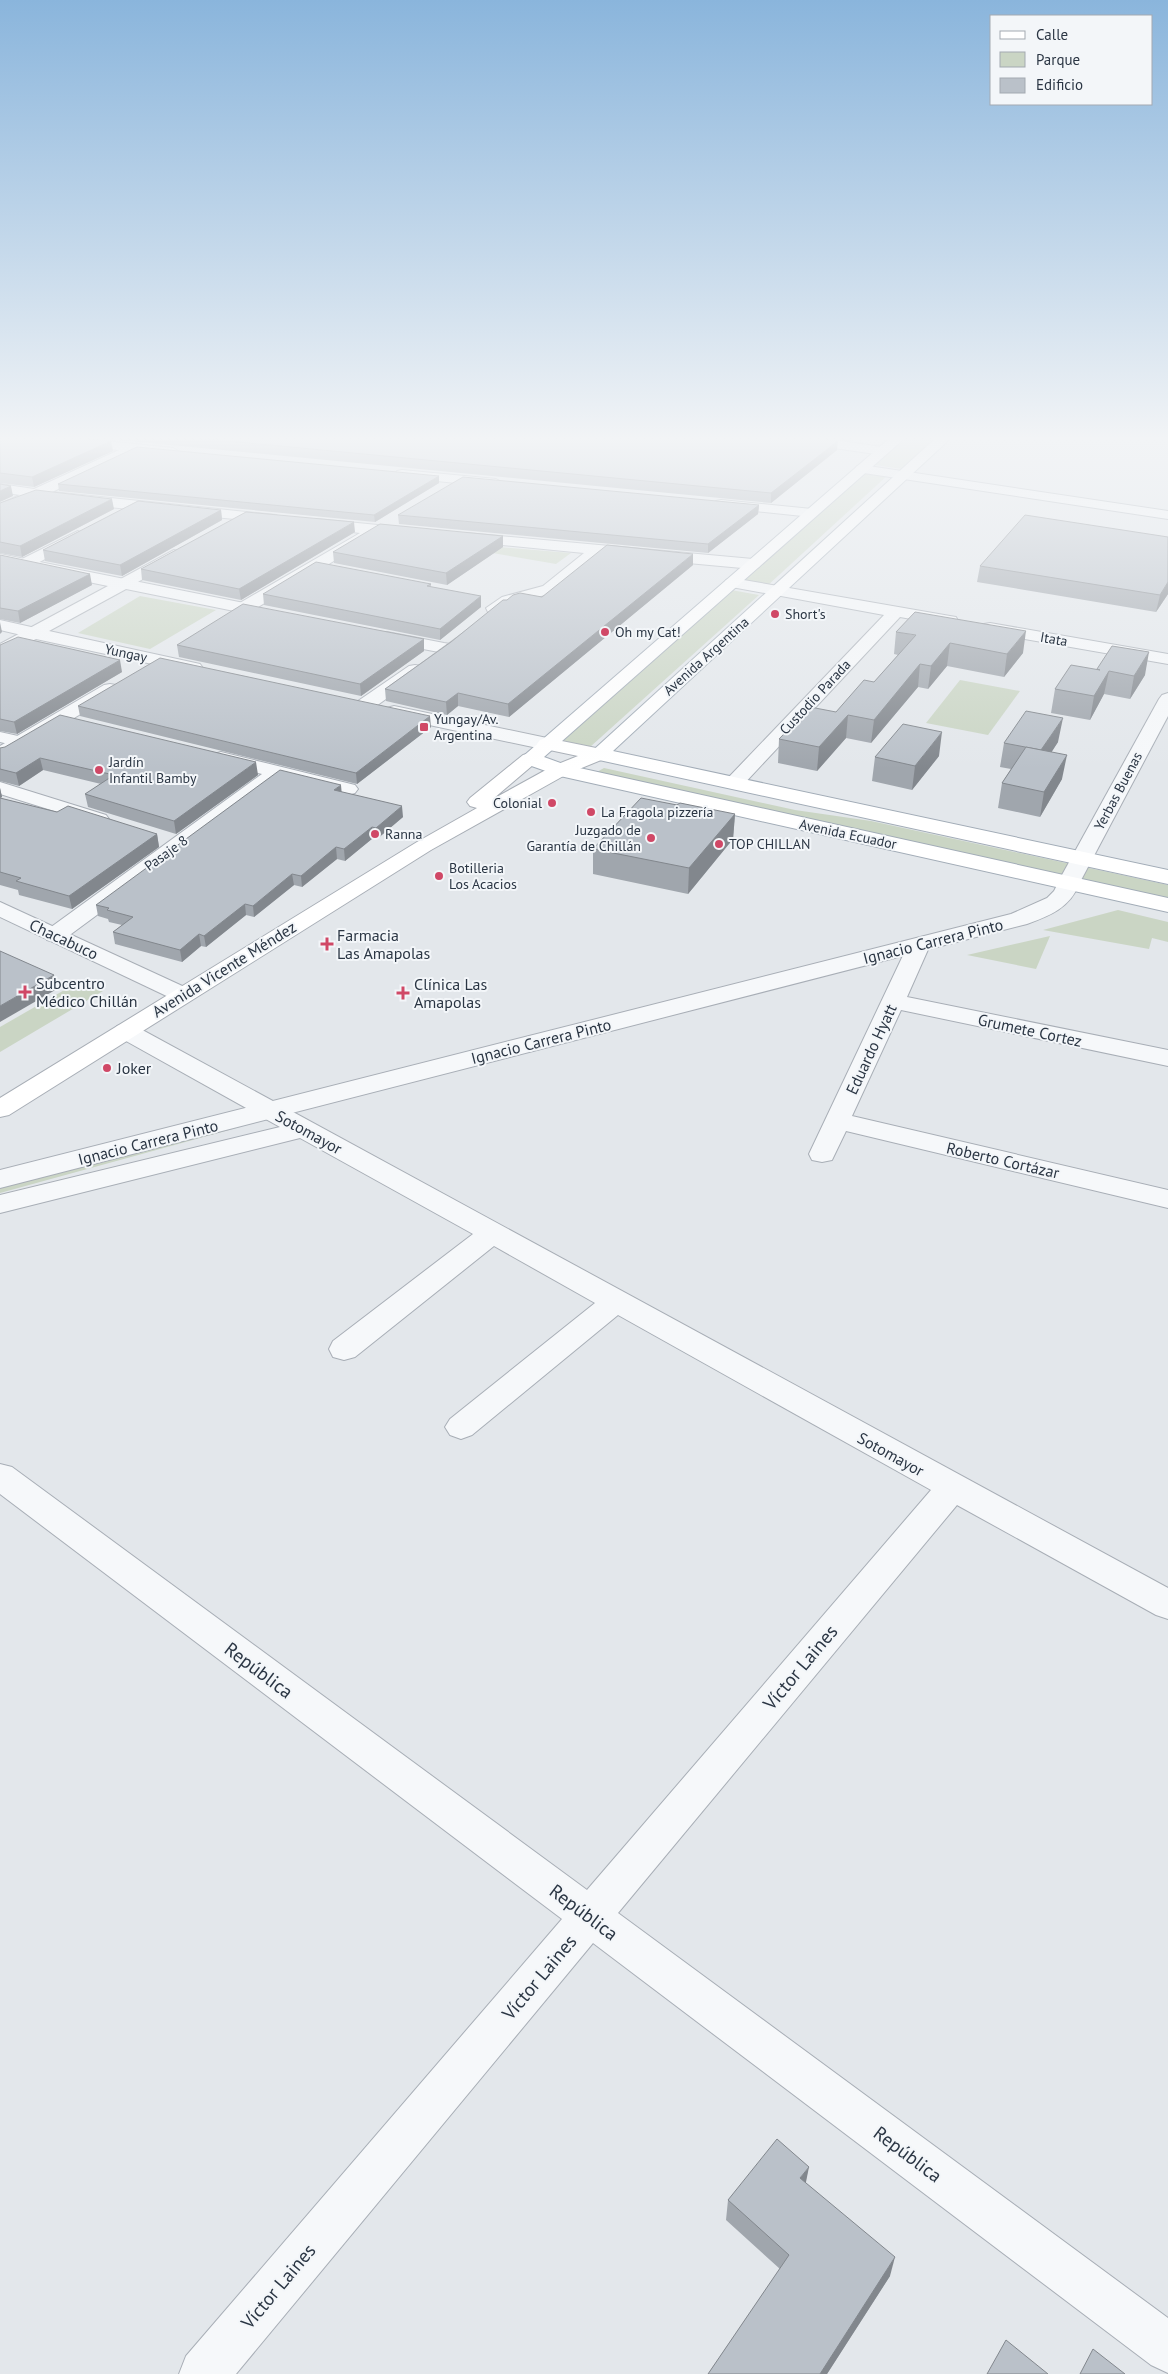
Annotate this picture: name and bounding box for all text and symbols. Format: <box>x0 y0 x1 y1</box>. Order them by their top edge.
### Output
legend <box>990 15 1153 105</box>
text: Calle <box>1036 25 1068 44</box>
text: Parque <box>1036 50 1080 69</box>
text: Edificio <box>1036 75 1083 94</box>
place label: Short's <box>785 605 826 623</box>
marker: Short's <box>769 608 781 620</box>
street label: Avenida Argentina <box>660 613 753 699</box>
place label: Oh my Cat! <box>615 623 681 641</box>
marker: Oh my Cat! <box>599 626 611 638</box>
street label: Itata <box>1039 628 1069 650</box>
street label: Yungay <box>103 640 149 666</box>
street label: Custodio Parada <box>776 656 854 738</box>
place label: Yungay/Av. Argentina <box>434 710 498 744</box>
marker: Yungay/Av. Argentina <box>418 721 430 733</box>
street label: Yerbas Buenas <box>1090 749 1146 833</box>
place label: Jardín Infantil Bamby <box>108 753 197 787</box>
marker: Jardín Infantil Bamby <box>93 764 105 776</box>
place label: Colonial <box>493 794 542 812</box>
marker: Colonial <box>546 797 558 809</box>
place label: La Fragola pizzería <box>601 803 714 821</box>
marker: La Fragola pizzería <box>585 806 597 818</box>
street label: Avenida Ecuador <box>798 815 899 853</box>
place label: Juzgado de Garantía de Chillán <box>526 821 641 855</box>
place label: Ranna <box>385 825 422 843</box>
marker: Ranna <box>369 828 381 840</box>
street label: Pasaje 8 <box>141 831 191 875</box>
marker: Juzgado de Garantía de Chillán <box>645 832 657 844</box>
place label: TOP CHILLAN <box>729 835 810 853</box>
marker: TOP CHILLAN <box>713 838 725 850</box>
place label: Botilleria Los Acacios <box>449 859 517 893</box>
marker: Botilleria Los Acacios <box>433 870 445 882</box>
street label: Chacabuco <box>26 914 102 964</box>
street label: Ignacio Carrera Pinto <box>861 914 1005 968</box>
street label: Avenida Vicente Méndez <box>148 917 300 1021</box>
place label: Farmacia Las Amapolas <box>337 925 431 963</box>
marker: Farmacia Las Amapolas <box>321 938 333 950</box>
place label: Subcentro Médico Chillán <box>36 973 138 1011</box>
place label: Clínica Las Amapolas <box>414 974 487 1012</box>
marker: Subcentro Médico Chillán <box>18 985 32 999</box>
marker: Clínica Las Amapolas <box>396 986 410 1000</box>
street label: Eduardo Hyatt <box>841 1000 901 1097</box>
street label: Grumete Cortez <box>976 1009 1084 1051</box>
street label: Ignacio Carrera Pinto <box>469 1014 613 1068</box>
place label: Joker <box>116 1058 152 1078</box>
marker: Joker <box>101 1062 113 1074</box>
street label: Sotomayor <box>272 1106 346 1159</box>
street label: Ignacio Carrera Pinto <box>76 1115 220 1169</box>
street label: Roberto Cortázar <box>945 1137 1062 1183</box>
street label: Sotomayor <box>854 1428 928 1481</box>
street label: Víctor Laines <box>757 1620 842 1715</box>
street label: República <box>220 1637 298 1703</box>
street label: República <box>545 1879 623 1945</box>
street label: Víctor Laines <box>496 1930 581 2025</box>
street label: República <box>869 2121 947 2187</box>
street label: Víctor Laines <box>235 2239 320 2334</box>

